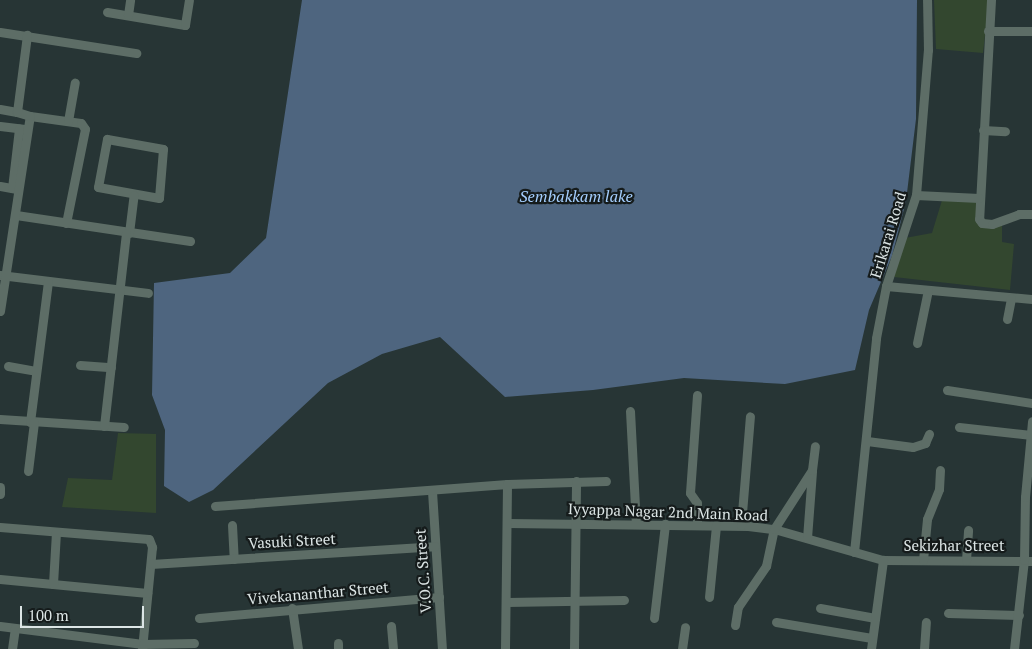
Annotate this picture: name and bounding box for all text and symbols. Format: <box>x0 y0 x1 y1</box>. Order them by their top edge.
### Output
water label: Sembakkam lake <box>519 186 633 206</box>
street label: Erikarai Road <box>866 190 910 280</box>
street label: Iyyappa Nagar 2nd Main Road <box>568 500 768 524</box>
street label: V.O.C. Street <box>411 528 435 614</box>
street label: Vasuki Street <box>248 530 336 552</box>
street label: Sekizhar Street <box>904 537 1004 555</box>
street label: Vivekananthar Street <box>247 578 389 608</box>
scale bar <box>22 596 146 628</box>
text: 100 m <box>28 605 69 625</box>

